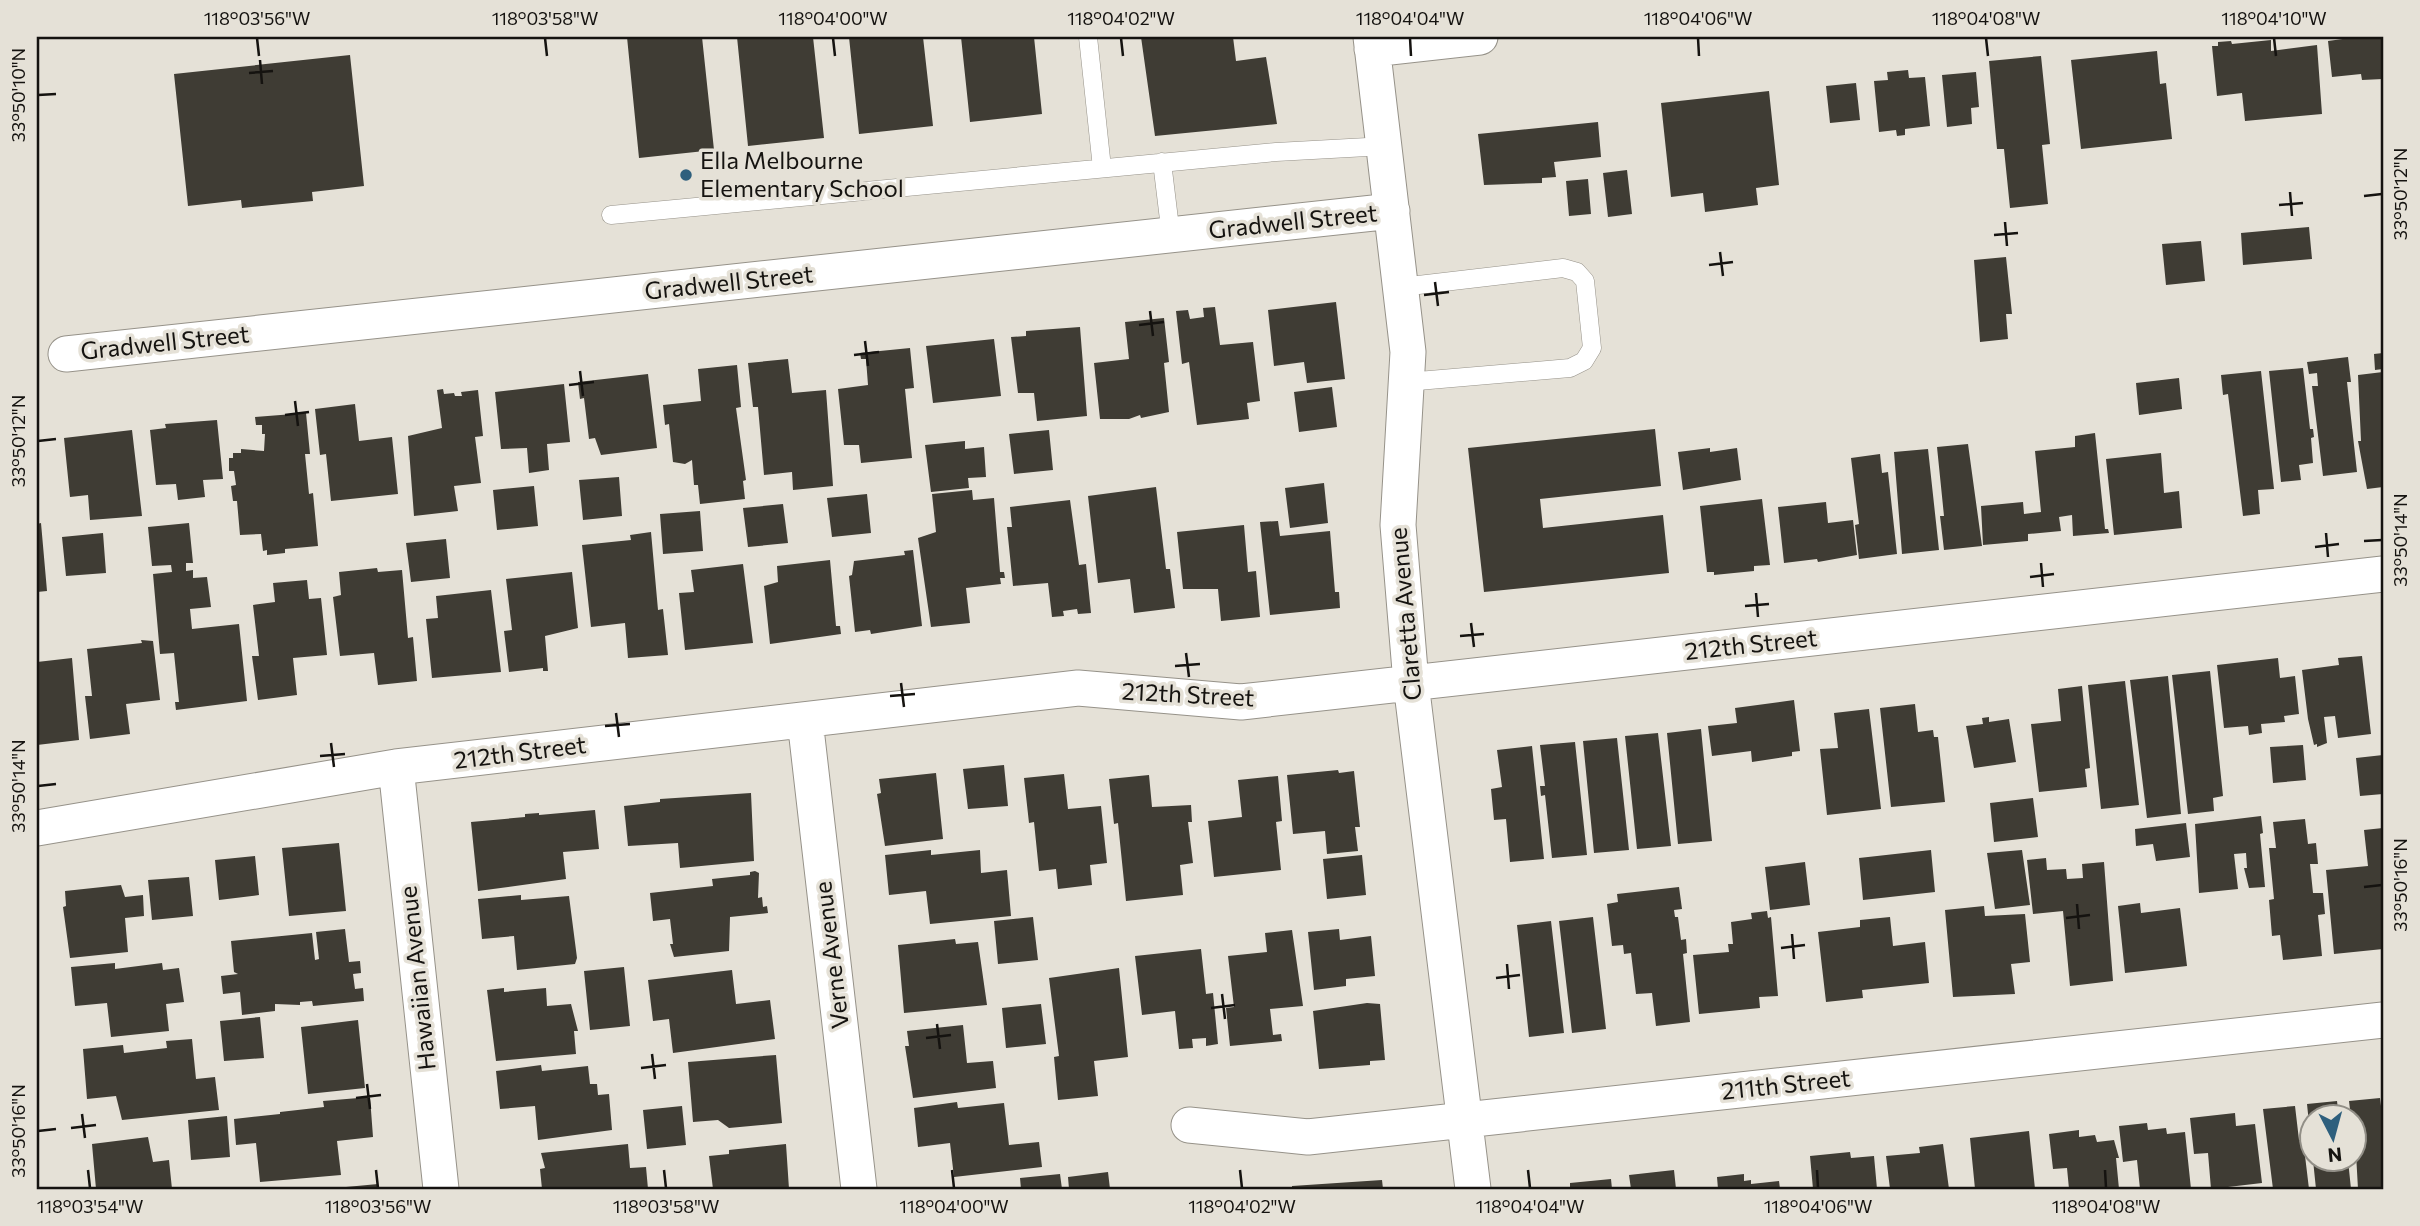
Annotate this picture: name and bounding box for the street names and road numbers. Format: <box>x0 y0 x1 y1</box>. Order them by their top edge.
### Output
street label: Gradwell Street <box>1207 197 1379 244</box>
street label: Gradwell Street <box>643 258 815 305</box>
street label: Gradwell Street <box>79 318 251 365</box>
street label: Claretta Avenue <box>1382 526 1427 702</box>
street label: 212th Street <box>1683 622 1819 665</box>
street label: 212th Street <box>1121 676 1255 711</box>
street label: 212th Street <box>452 729 588 774</box>
street label: Verne Avenue <box>807 880 854 1030</box>
street label: Hawaiian Avenue <box>392 885 441 1072</box>
street label: 211th Street <box>1720 1062 1852 1105</box>

